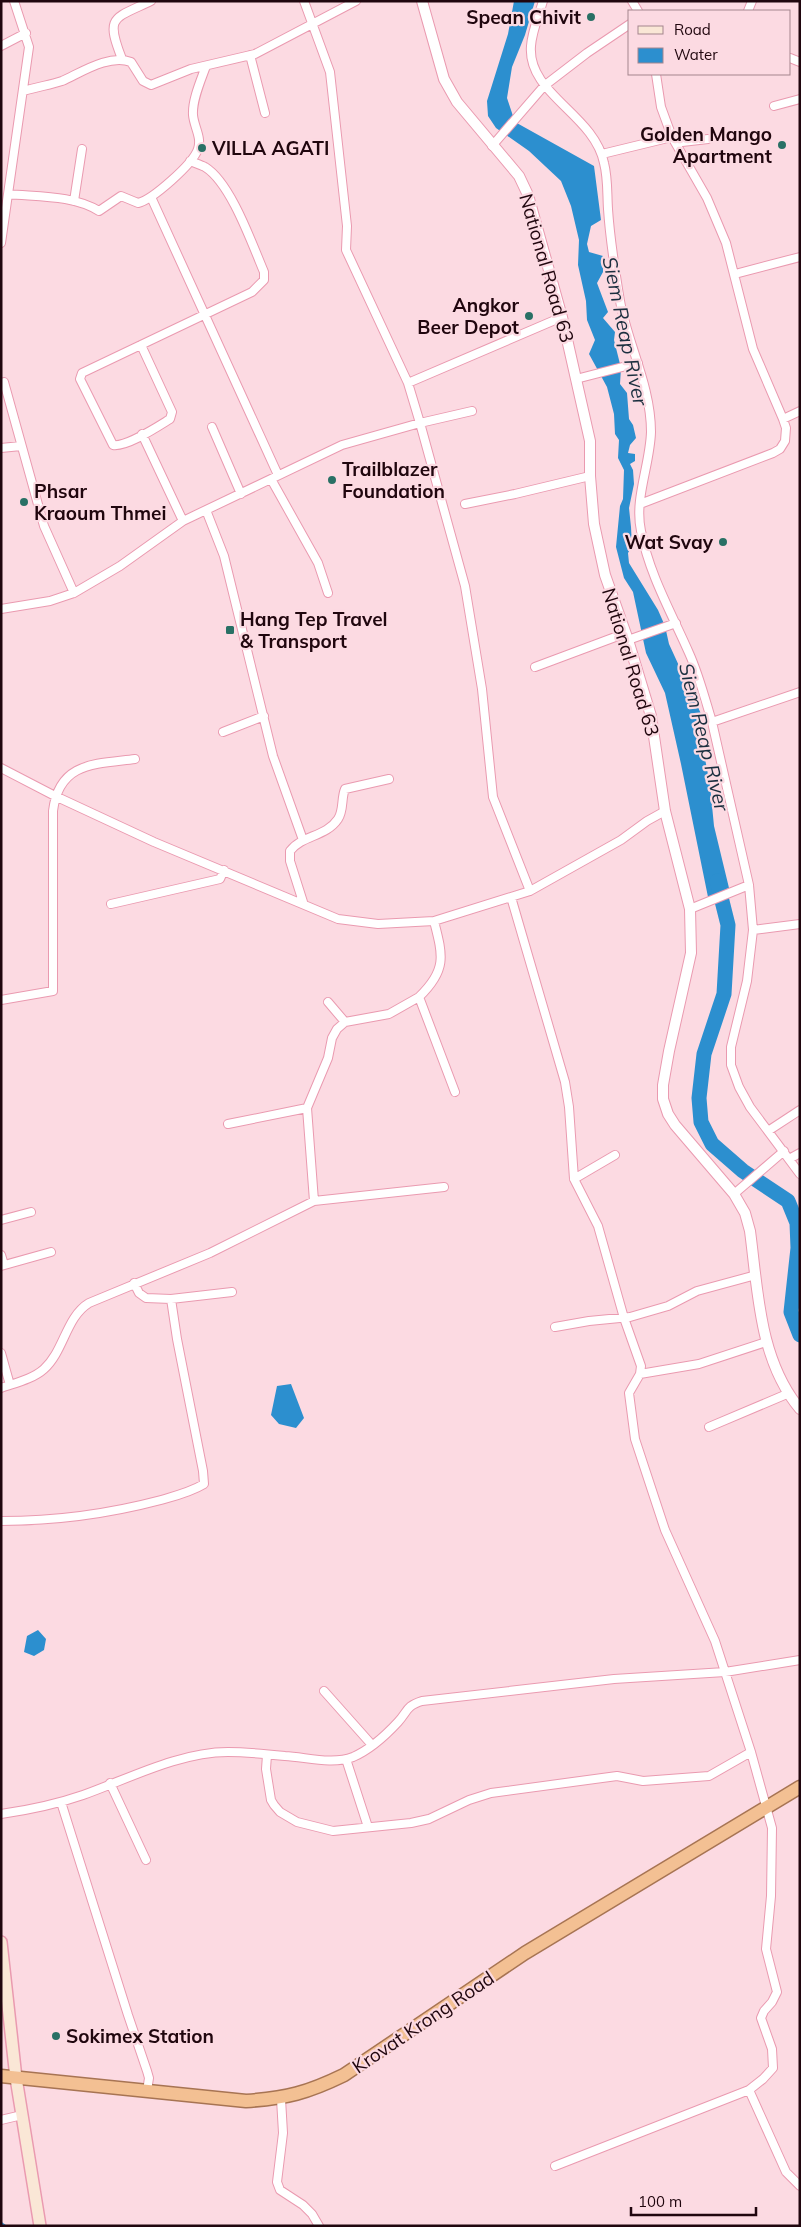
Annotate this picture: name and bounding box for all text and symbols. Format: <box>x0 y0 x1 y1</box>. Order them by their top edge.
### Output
place label: Spean Chivit <box>466 5 581 29</box>
legend <box>628 10 791 75</box>
marker: Spean Chivit <box>585 11 597 23</box>
text: Road <box>674 20 711 39</box>
text: Water <box>674 45 718 64</box>
place label: Golden Mango Apartment <box>640 122 772 168</box>
place label: VILLA AGATI <box>211 136 330 160</box>
marker: Golden Mango Apartment <box>776 139 788 151</box>
marker: VILLA AGATI <box>196 142 208 154</box>
street label: National Road 63 <box>514 191 580 345</box>
water label: Siem Reap River <box>597 254 654 408</box>
place label: Angkor Beer Depot <box>417 293 520 339</box>
marker: Angkor Beer Depot <box>523 310 535 322</box>
place label: Trailblazer Foundation <box>342 457 445 503</box>
marker: Trailblazer Foundation <box>326 474 338 486</box>
place label: Phsar Kraoum Thmei <box>34 479 166 525</box>
marker: Phsar Kraoum Thmei <box>18 496 30 508</box>
place label: Wat Svay <box>624 530 714 554</box>
marker: Wat Svay <box>717 536 729 548</box>
street label: National Road 63 <box>597 585 665 739</box>
place label: Hang Tep Travel & Transport <box>240 607 388 653</box>
marker: Hang Tep Travel & Transport <box>224 624 236 636</box>
water label: Siem Reap River <box>674 660 735 814</box>
street label: Krovat Krong Road <box>347 1966 499 2078</box>
place label: Sokimex Station <box>66 2024 214 2048</box>
marker: Sokimex Station <box>50 2030 62 2042</box>
scale bar <box>631 2184 756 2216</box>
text: 100 m <box>638 2192 682 2211</box>

